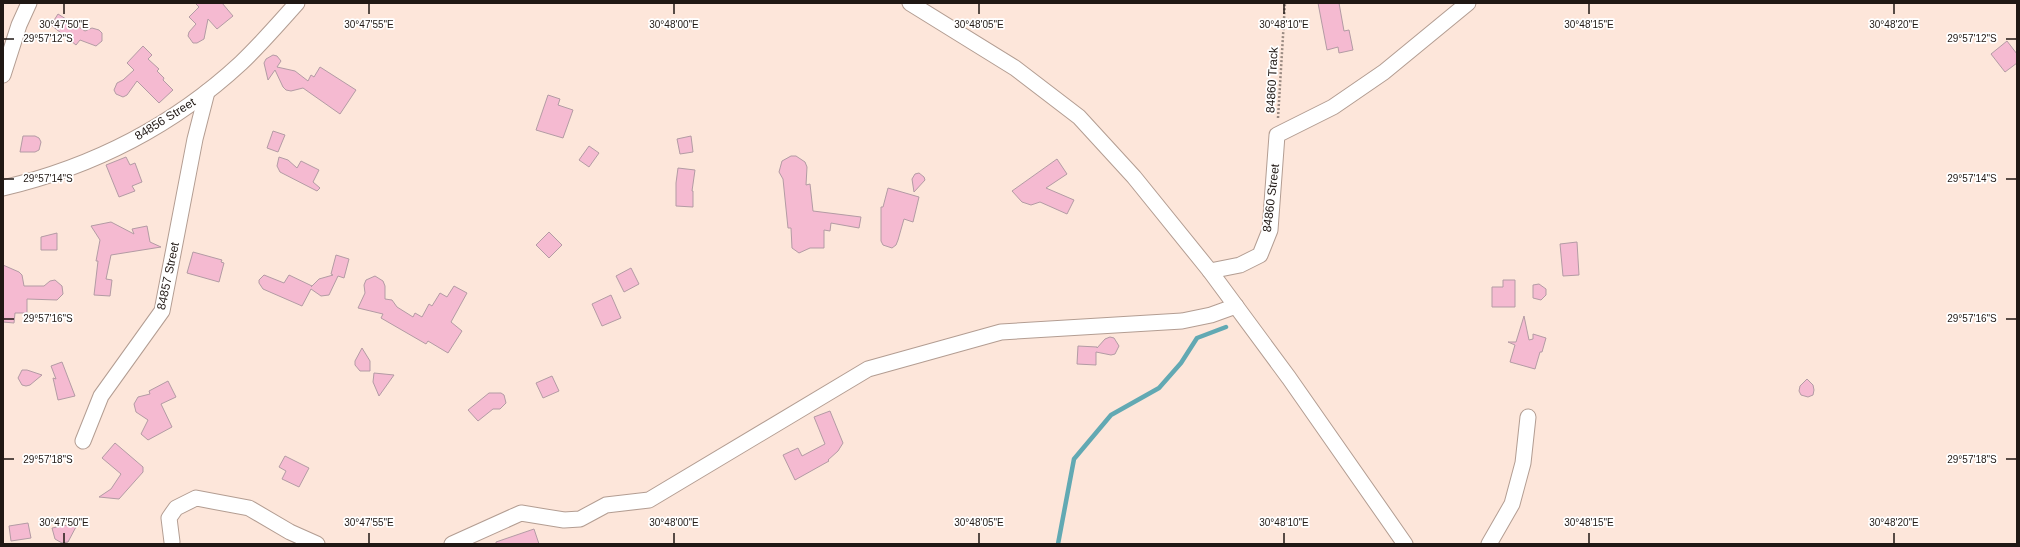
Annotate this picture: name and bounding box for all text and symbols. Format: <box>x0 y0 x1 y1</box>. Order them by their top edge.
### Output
text: 30°47'50"E <box>39 19 89 30</box>
text: 30°47'55"E <box>344 19 394 30</box>
text: 30°48'00"E <box>649 19 699 30</box>
text: 30°48'05"E <box>954 19 1004 30</box>
text: 30°48'10"E <box>1259 19 1309 30</box>
text: 30°48'15"E <box>1564 19 1614 30</box>
text: 30°48'20"E <box>1869 19 1919 30</box>
text: 29°57'12"S <box>23 33 73 44</box>
text: 29°57'12"S <box>1947 33 1997 44</box>
street label: 84860 Track <box>1263 46 1281 113</box>
street label: 84856 Street <box>132 95 198 143</box>
street label: 84860 Street <box>1260 162 1282 233</box>
text: 29°57'14"S <box>23 173 73 184</box>
text: 29°57'14"S <box>1947 173 1997 184</box>
street label: 84857 Street <box>154 240 182 311</box>
text: 29°57'16"S <box>23 313 73 324</box>
text: 29°57'16"S <box>1947 313 1997 324</box>
text: 29°57'18"S <box>23 454 73 465</box>
text: 29°57'18"S <box>1947 454 1997 465</box>
text: 30°47'50"E <box>39 517 89 528</box>
text: 30°47'55"E <box>344 517 394 528</box>
text: 30°48'00"E <box>649 517 699 528</box>
text: 30°48'05"E <box>954 517 1004 528</box>
text: 30°48'10"E <box>1259 517 1309 528</box>
text: 30°48'15"E <box>1564 517 1614 528</box>
text: 30°48'20"E <box>1869 517 1919 528</box>

